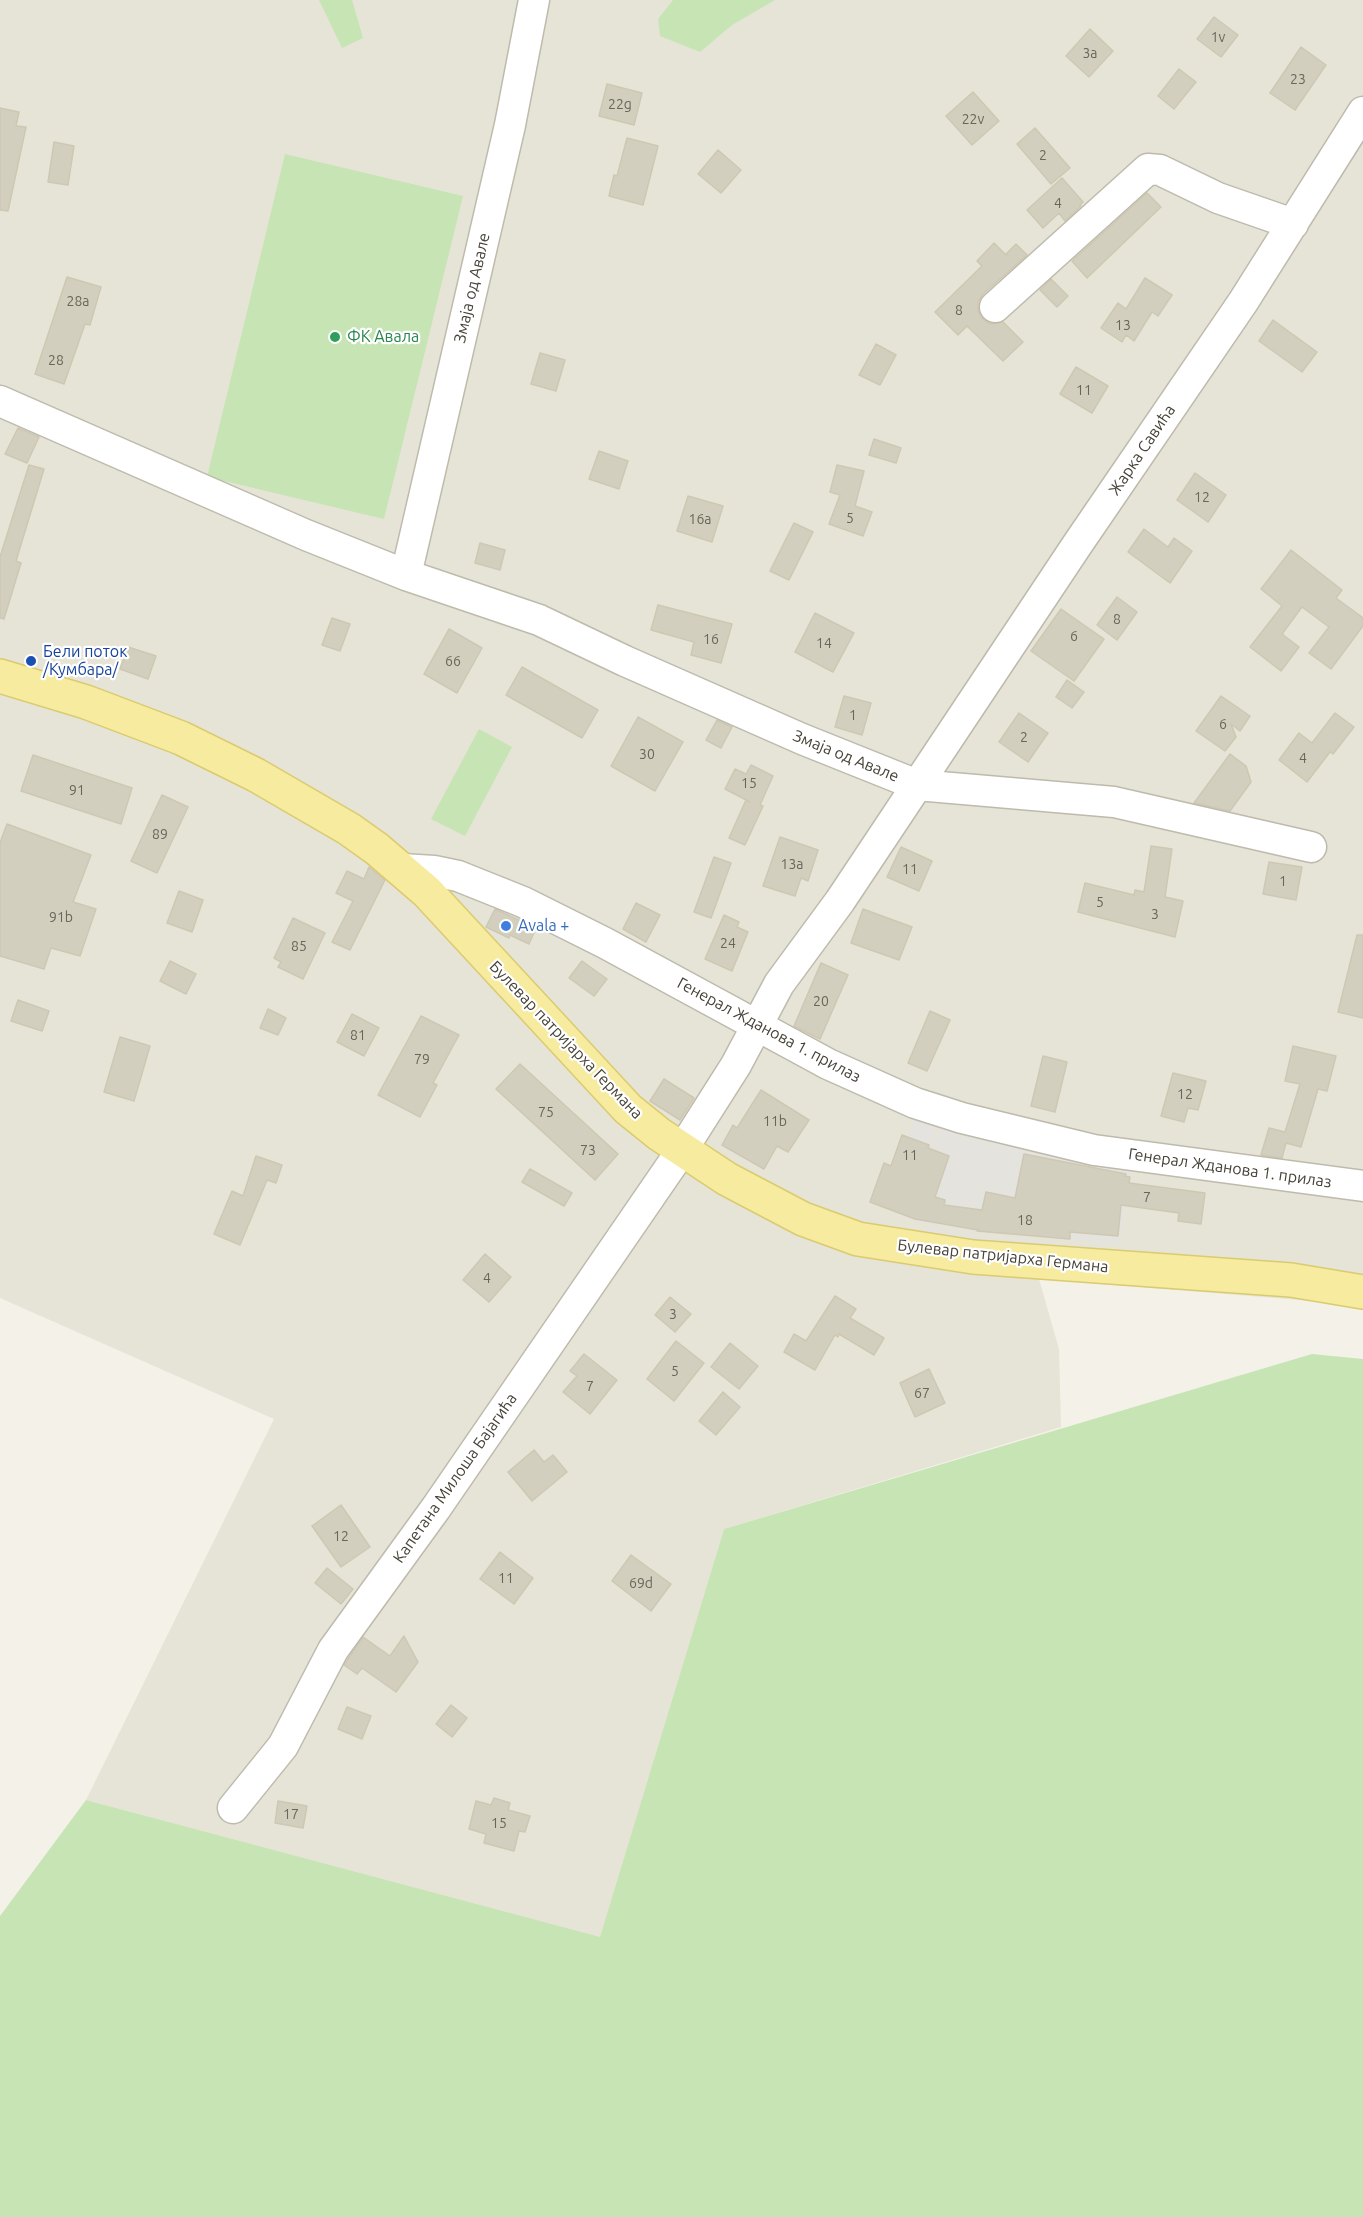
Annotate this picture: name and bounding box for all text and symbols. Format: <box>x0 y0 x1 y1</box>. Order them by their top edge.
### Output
house number: 1v <box>1211 29 1225 45</box>
house number: 3a <box>1082 45 1098 61</box>
house number: 23 <box>1290 71 1306 87</box>
house number: 22g <box>608 96 632 112</box>
house number: 22v <box>962 111 984 127</box>
house number: 2 <box>1039 147 1047 163</box>
house number: 4 <box>1054 195 1062 211</box>
street label: Змаја од Авале <box>450 231 494 345</box>
house number: 28a <box>67 293 89 309</box>
house number: 8 <box>955 302 963 318</box>
house number: 13 <box>1115 317 1131 333</box>
place label: ФК Авала <box>347 327 419 347</box>
marker: ФК Авала <box>328 330 342 344</box>
house number: 28 <box>48 352 64 368</box>
house number: 11 <box>1076 382 1092 398</box>
street label: Жарка Савића <box>1105 401 1179 499</box>
house number: 12 <box>1194 489 1210 505</box>
house number: 5 <box>846 510 854 526</box>
house number: 16a <box>689 511 711 527</box>
house number: 8 <box>1113 611 1121 627</box>
house number: 6 <box>1070 628 1078 644</box>
house number: 16 <box>703 631 719 647</box>
house number: 14 <box>816 635 832 651</box>
place label: Бели поток /Кумбара/ <box>43 642 127 680</box>
house number: 66 <box>445 653 461 669</box>
marker: Бели поток /Кумбара/ <box>24 654 38 668</box>
house number: 1 <box>849 707 857 723</box>
house number: 6 <box>1219 716 1227 732</box>
street label: Змаја од Авале <box>790 726 902 786</box>
house number: 2 <box>1020 729 1028 745</box>
house number: 30 <box>639 746 655 762</box>
house number: 4 <box>1299 750 1307 766</box>
house number: 15 <box>741 775 757 791</box>
house number: 91 <box>69 782 85 798</box>
house number: 89 <box>152 826 168 842</box>
house number: 13a <box>781 856 803 872</box>
house number: 11 <box>902 861 918 877</box>
house number: 1 <box>1279 873 1287 889</box>
house number: 5 <box>1096 894 1104 910</box>
house number: 3 <box>1151 906 1159 922</box>
house number: 91b <box>49 909 73 925</box>
place label: Avala + <box>518 916 569 936</box>
marker: Avala + <box>499 919 513 933</box>
house number: 24 <box>720 935 736 951</box>
house number: 85 <box>291 938 307 954</box>
street label: Булевар патријарха Германа <box>485 957 647 1123</box>
street label: Генерал Жданова 1. прилаз <box>674 973 864 1087</box>
house number: 20 <box>813 993 829 1009</box>
house number: 81 <box>350 1027 366 1043</box>
house number: 79 <box>414 1051 430 1067</box>
house number: 12 <box>1177 1086 1193 1102</box>
house number: 75 <box>538 1104 554 1120</box>
house number: 11b <box>763 1113 787 1129</box>
house number: 73 <box>580 1142 596 1158</box>
street label: Генерал Жданова 1. прилаз <box>1127 1144 1333 1192</box>
house number: 11 <box>902 1147 918 1163</box>
house number: 7 <box>1143 1189 1151 1205</box>
house number: 18 <box>1017 1212 1033 1228</box>
street label: Булевар патријарха Германа <box>896 1235 1110 1277</box>
house number: 4 <box>483 1270 491 1286</box>
house number: 3 <box>669 1306 677 1322</box>
house number: 5 <box>671 1363 679 1379</box>
house number: 7 <box>586 1378 594 1394</box>
house number: 67 <box>914 1385 930 1401</box>
street label: Капетана Милоша Бајагића <box>389 1389 521 1567</box>
house number: 12 <box>333 1528 349 1544</box>
house number: 11 <box>498 1570 514 1586</box>
house number: 69d <box>629 1575 653 1591</box>
house number: 17 <box>283 1806 299 1822</box>
house number: 15 <box>491 1815 507 1831</box>

